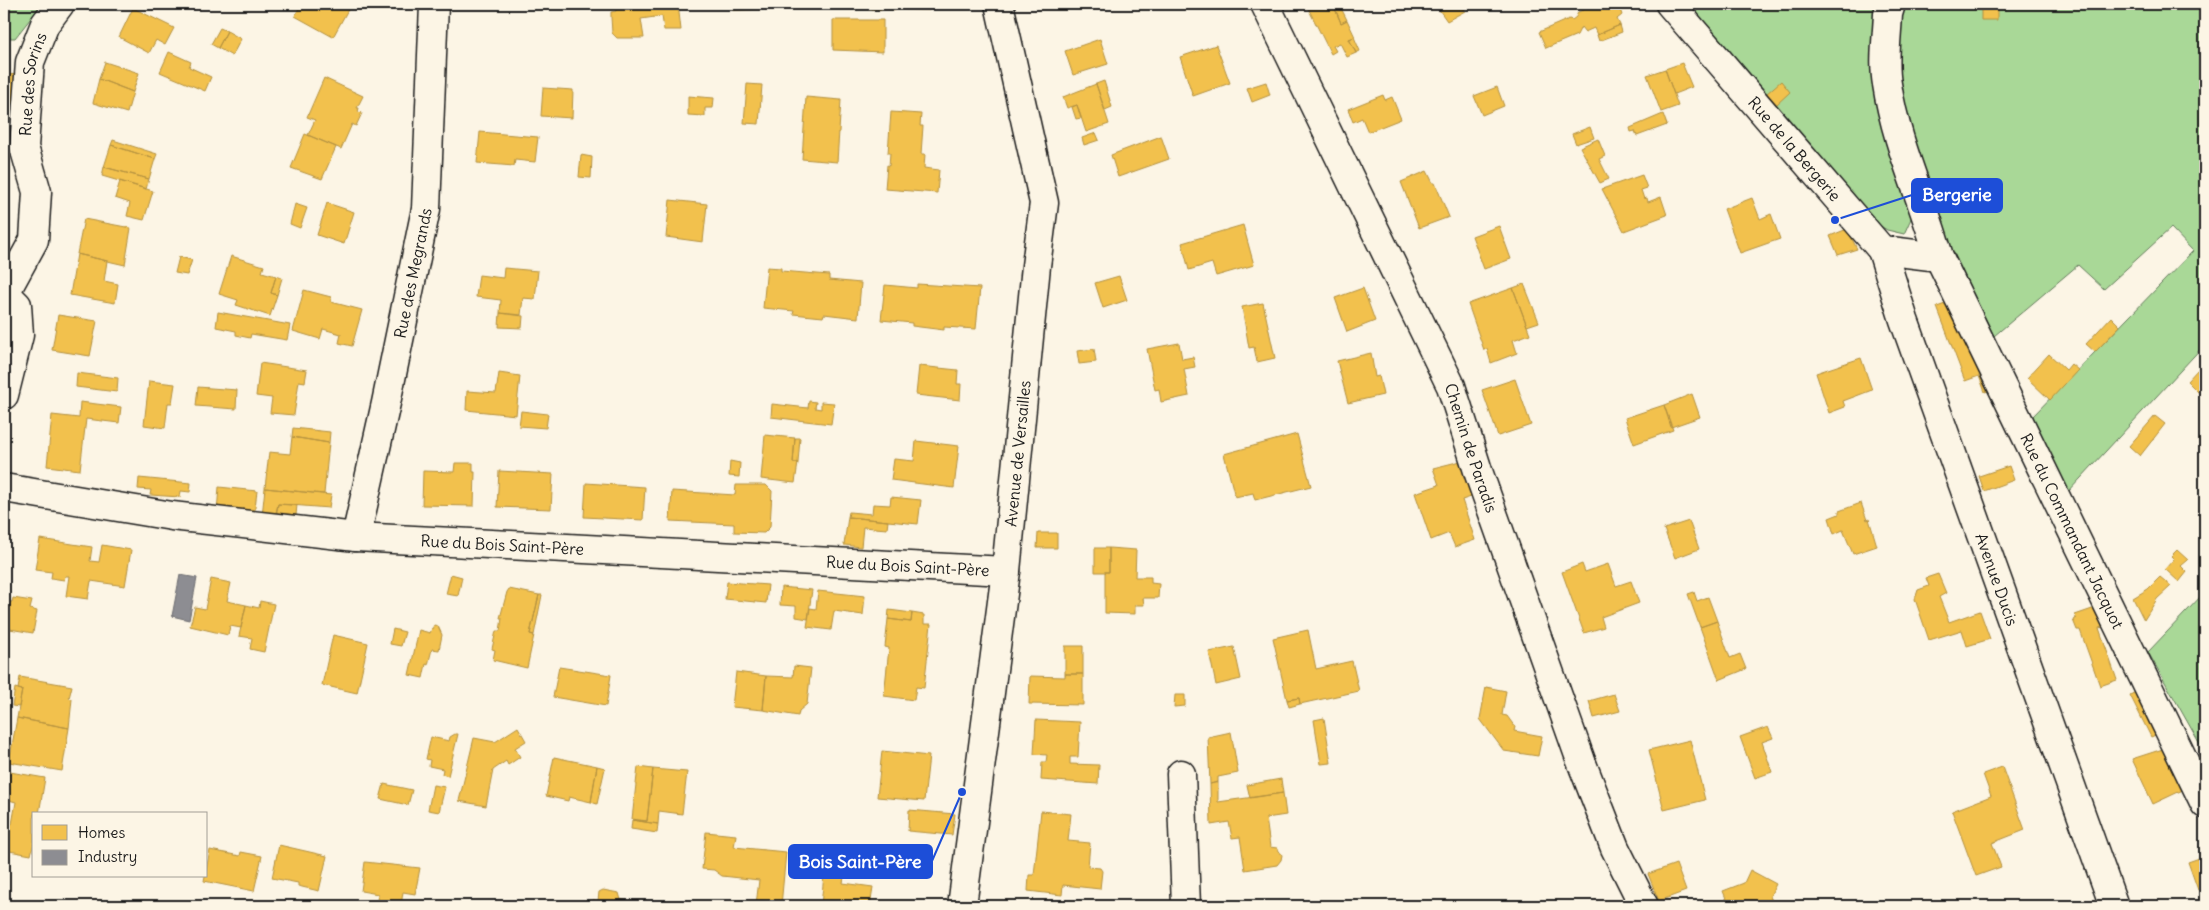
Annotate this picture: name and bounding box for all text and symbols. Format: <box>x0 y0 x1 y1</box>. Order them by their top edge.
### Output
street label: Rue des Sorins <box>15 29 51 137</box>
street label: Rue de la Bergerie <box>1744 92 1845 205</box>
callout: Bergerie <box>1912 179 2002 212</box>
text: Bergerie <box>1922 183 1992 206</box>
street label: Rue des Megrands <box>390 206 436 340</box>
street label: Avenue de Versailles <box>1000 379 1035 528</box>
street label: Chemin de Paradis <box>1441 381 1502 515</box>
street label: Rue du Commandant Jacquot <box>2016 430 2128 632</box>
street label: Rue du Bois Saint-Père <box>420 530 584 559</box>
street label: Avenue Ducis <box>1971 530 2023 629</box>
street label: Rue du Bois Saint-Père <box>826 552 990 580</box>
legend <box>32 812 208 878</box>
text: Homes <box>78 823 125 842</box>
callout: Bois Saint-Père <box>789 845 932 878</box>
text: Industry <box>78 847 137 866</box>
text: Bois Saint-Père <box>799 850 922 873</box>

